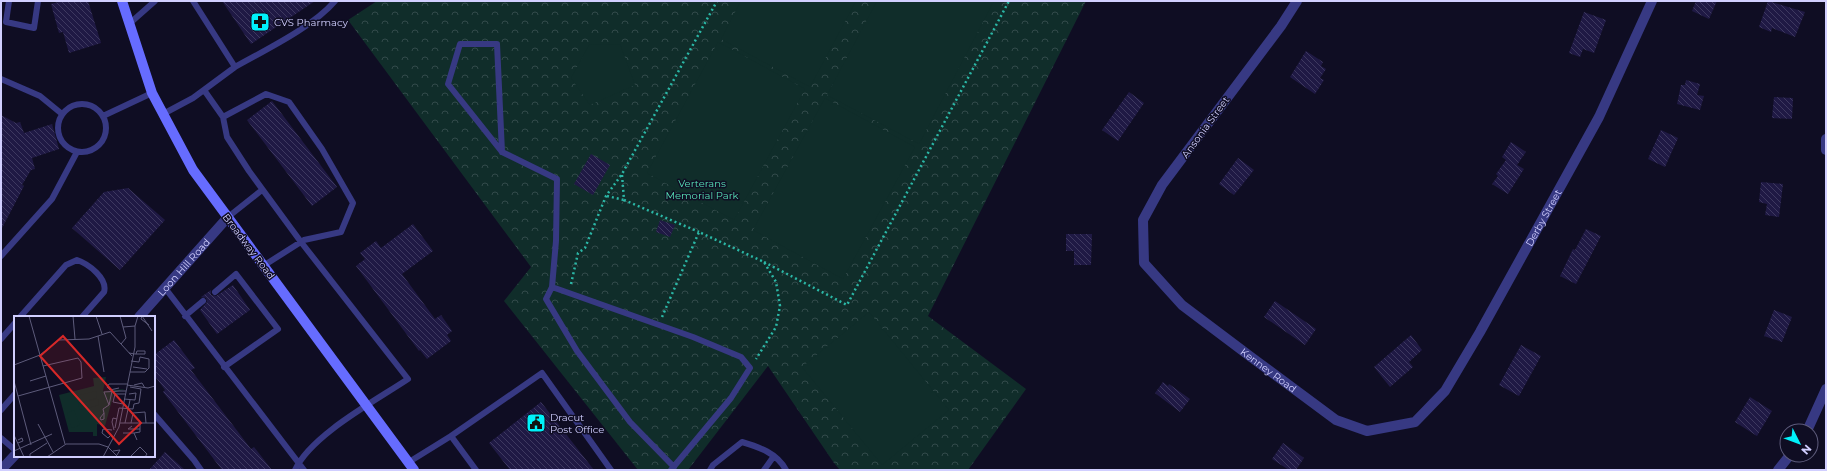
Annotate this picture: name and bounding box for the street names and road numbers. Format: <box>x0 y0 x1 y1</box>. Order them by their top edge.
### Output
street label: Ansonia Street <box>1179 94 1232 161</box>
street label: Derby Street <box>1523 187 1565 249</box>
street label: Broadway Road <box>220 211 278 282</box>
street label: Loon Hill Road <box>155 236 213 299</box>
street label: Kenney Road <box>1238 345 1299 395</box>

